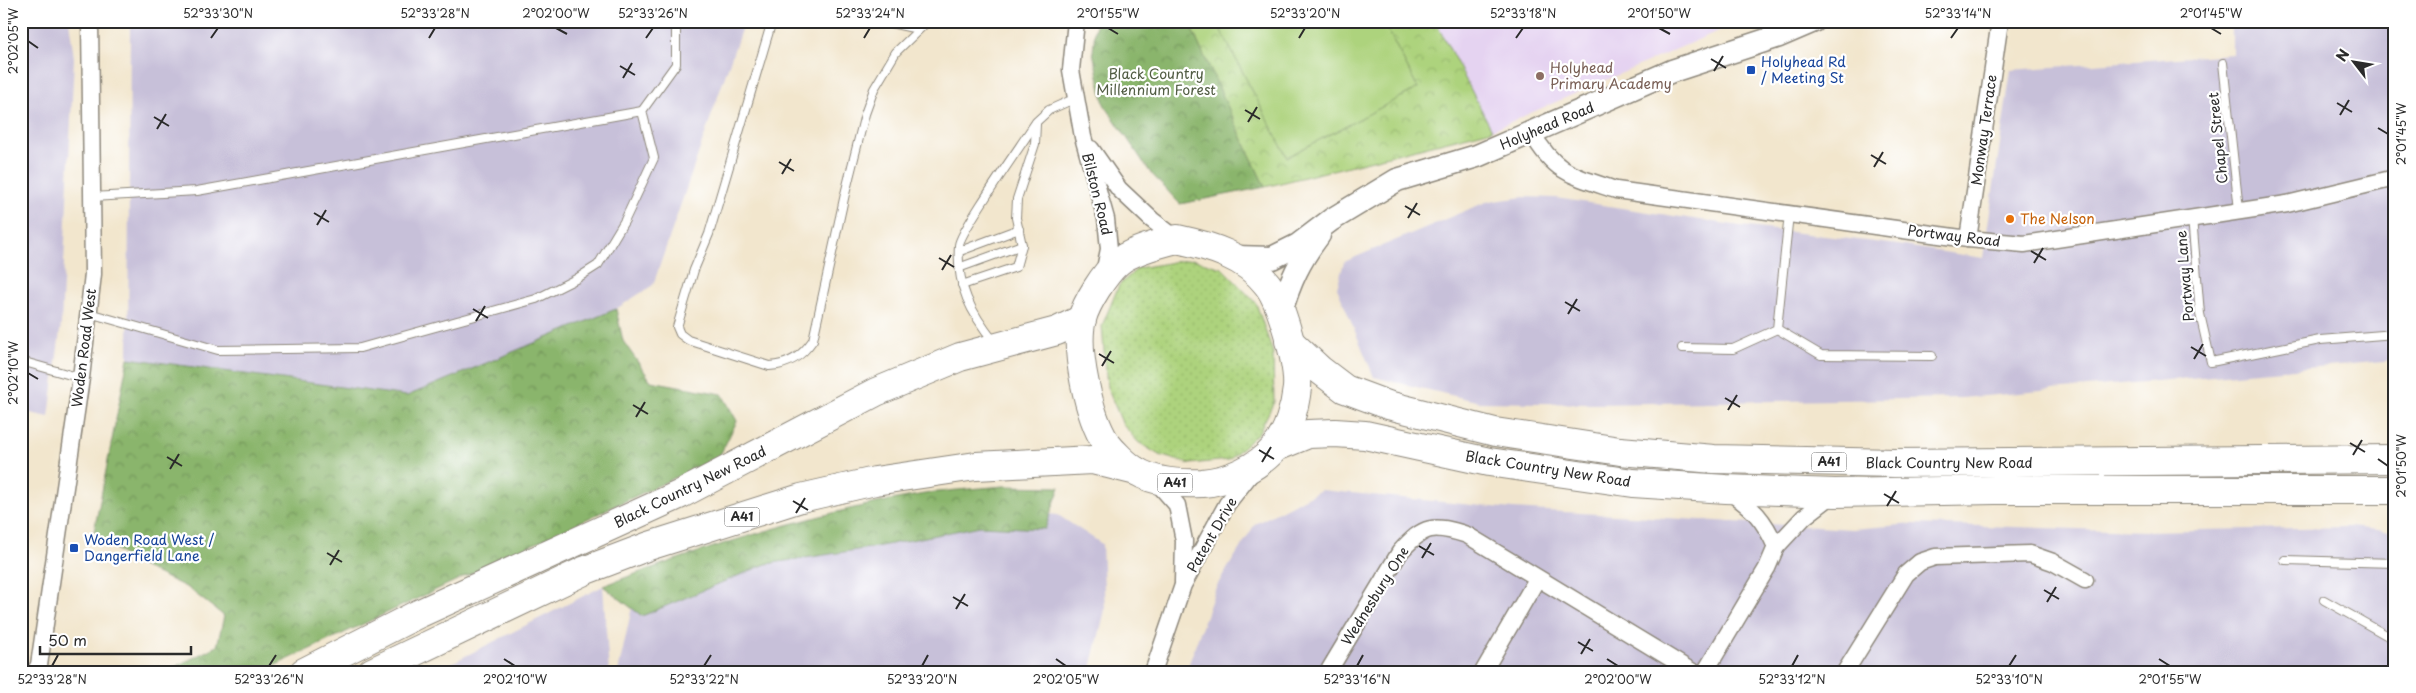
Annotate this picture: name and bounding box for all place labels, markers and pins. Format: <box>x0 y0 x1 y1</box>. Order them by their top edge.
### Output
place label: Holyhead Rd / Meeting St <box>1761 51 1846 88</box>
place label: Holyhead Primary Academy <box>1550 57 1672 94</box>
marker: Holyhead Rd / Meeting St <box>1745 64 1757 76</box>
marker: Holyhead Primary Academy <box>1534 70 1546 82</box>
place label: The Nelson <box>2020 208 2095 229</box>
marker: The Nelson <box>2004 213 2016 225</box>
place label: Woden Road West / Dangerfield Lane <box>84 529 215 566</box>
marker: Woden Road West / Dangerfield Lane <box>68 542 80 554</box>

